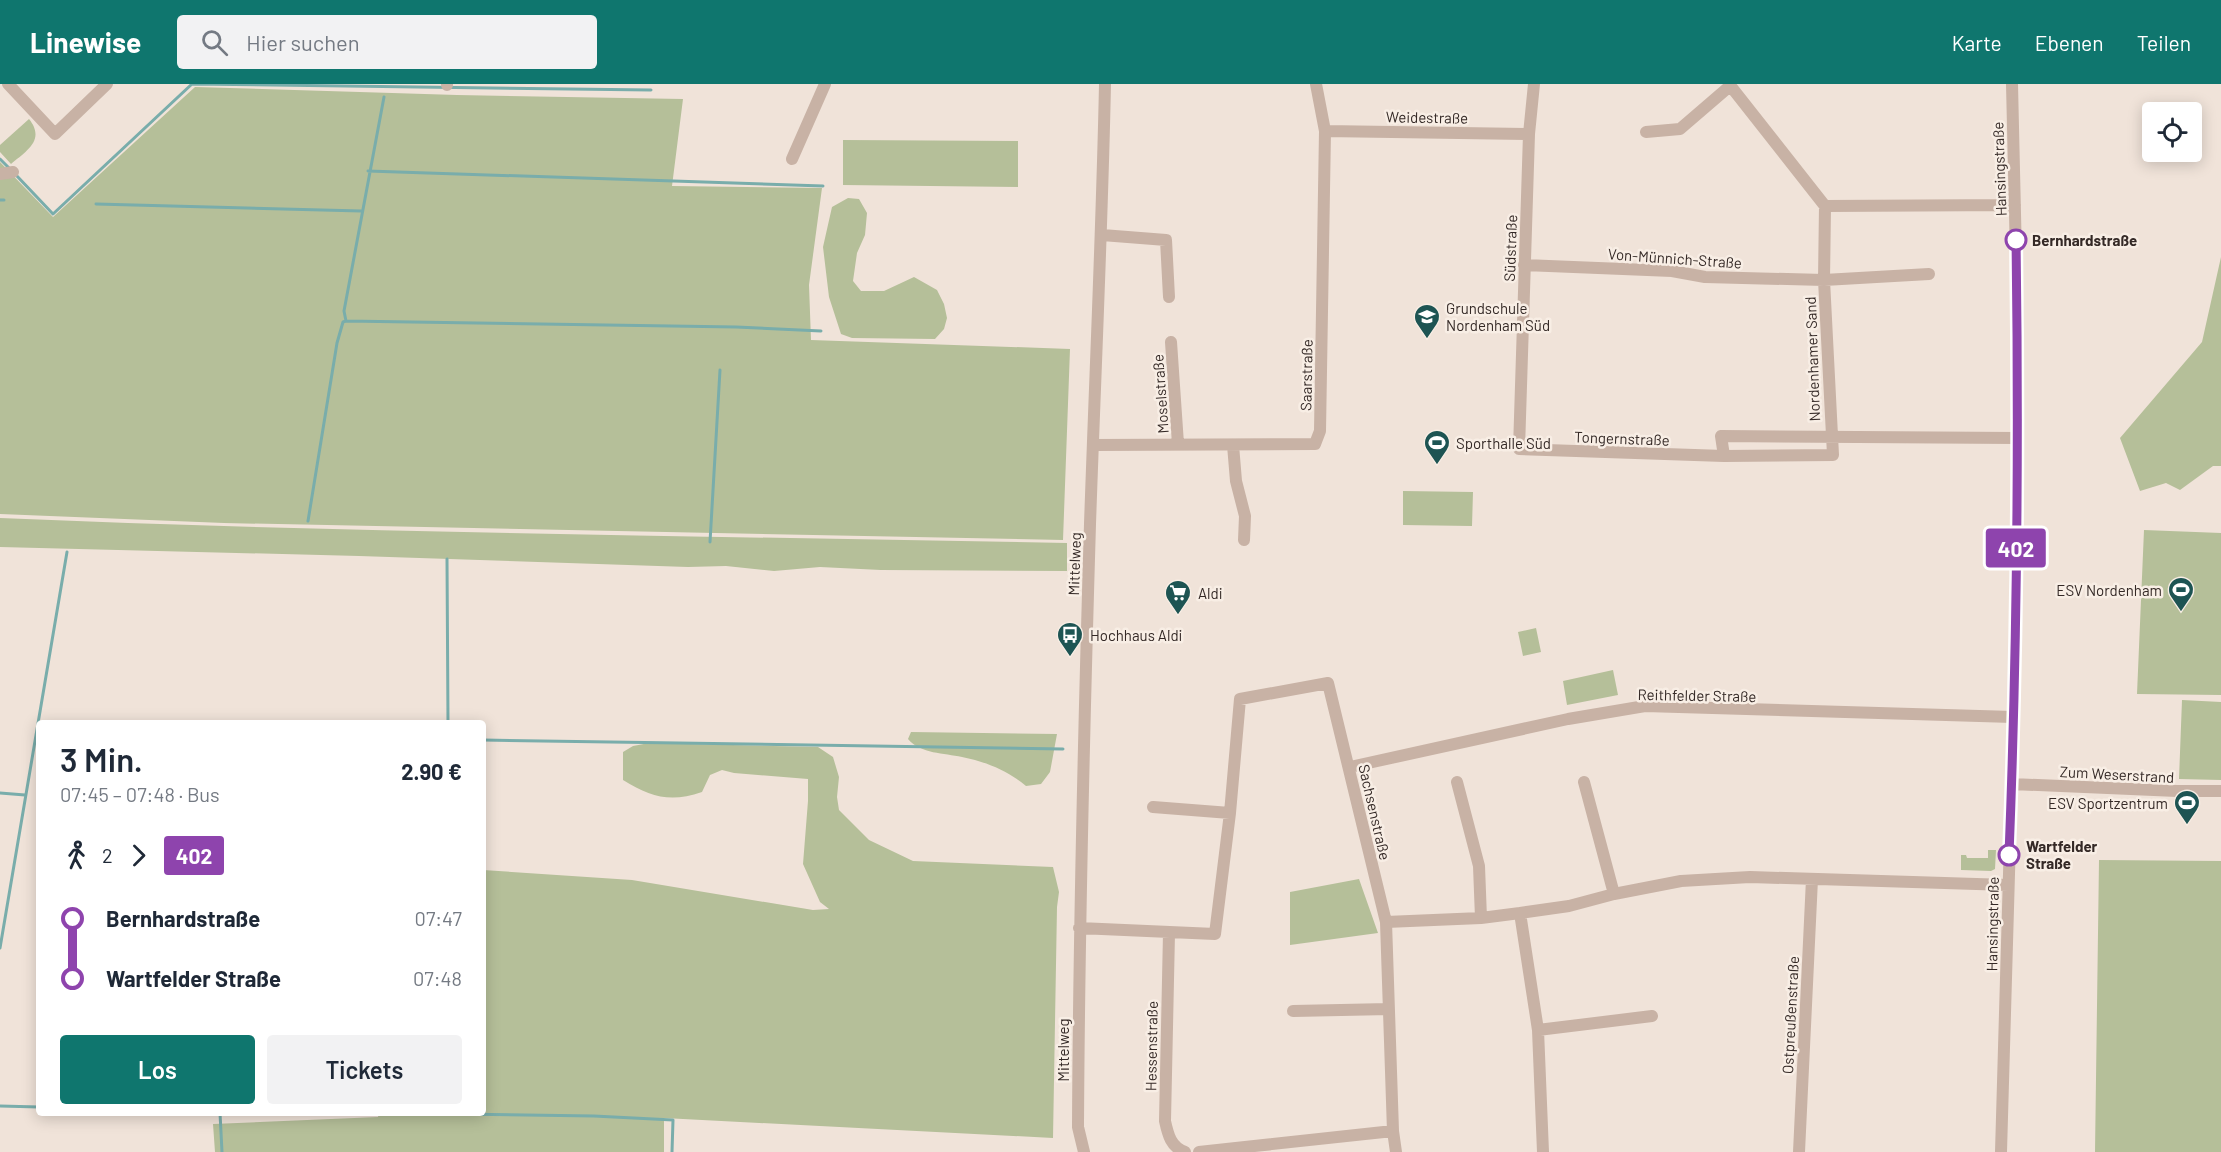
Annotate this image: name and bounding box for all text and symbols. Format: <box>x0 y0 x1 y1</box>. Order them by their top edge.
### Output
search box <box>177 15 597 69</box>
text: Linewise <box>30 25 141 59</box>
icon: search <box>198 26 231 59</box>
text: Hier suchen <box>246 29 360 55</box>
text: Karte <box>1952 30 2002 55</box>
text: Ebenen <box>2035 30 2104 55</box>
text: Teilen <box>2137 30 2191 55</box>
map controls <box>2142 102 2202 162</box>
button: locate <box>2142 102 2202 162</box>
street label: Weidestraße <box>1386 107 1468 127</box>
street label: Hansingstraße <box>1988 121 2010 217</box>
street label: Südstraße <box>1500 214 1520 282</box>
marker: Bernhardstraße <box>2005 229 2027 251</box>
place label: Bernhardstraße <box>2032 231 2137 249</box>
street label: Von-Münnich-Straße <box>1607 244 1743 272</box>
street label: Nordenhamer Sand <box>1801 296 1823 422</box>
place label: Grundschule Nordenham Süd <box>1446 299 1550 334</box>
school or university icon: Grundschule Nordenham Süd <box>1412 302 1442 340</box>
street label: Saarstraße <box>1296 339 1316 411</box>
street label: Moselstraße <box>1148 354 1172 434</box>
street label: Tongernstraße <box>1574 427 1670 449</box>
sports icon: Sporthalle Süd <box>1422 428 1452 466</box>
place label: Sporthalle Süd <box>1456 434 1551 452</box>
line badge: 402 <box>1982 528 2050 568</box>
street label: Mittelweg <box>1064 532 1084 596</box>
text: 402 <box>1998 536 2034 561</box>
sports icon: ESV Nordenham <box>2166 575 2196 613</box>
supermarket icon: Aldi <box>1163 578 1193 616</box>
place label: ESV Nordenham <box>2056 581 2162 599</box>
place label: Aldi <box>1198 584 1223 602</box>
bus stop icon: Hochhaus Aldi <box>1055 620 1085 658</box>
place label: Hochhaus Aldi <box>1090 626 1182 644</box>
street label: Reithfelder Straße <box>1637 685 1757 705</box>
text: 3 Min. <box>60 739 143 779</box>
text: 2.90 € <box>401 758 462 784</box>
street label: Sachsenstraße <box>1355 762 1395 862</box>
street label: Zum Weserstrand <box>2059 762 2175 786</box>
text: 07:45 – 07:48 · Bus <box>60 782 220 806</box>
sports icon: ESV Sportzentrum <box>2172 788 2202 826</box>
place label: ESV Sportzentrum <box>2048 794 2168 812</box>
place label: Wartfelder Straße <box>2026 837 2098 872</box>
icon: walk <box>60 839 93 872</box>
icon: forward <box>122 839 155 872</box>
text: 2 <box>102 843 113 867</box>
text: 402 <box>176 843 212 868</box>
marker: Wartfelder Straße <box>1998 844 2020 866</box>
street label: Hansingstraße <box>1982 876 2002 972</box>
text: Bernhardstraße <box>106 905 260 931</box>
text: 07:47 <box>415 906 462 930</box>
street label: Ostpreußenstraße <box>1778 955 1802 1075</box>
text: Wartfelder Straße <box>106 965 281 991</box>
text: 07:48 <box>413 966 462 990</box>
street label: Hessenstraße <box>1141 1001 1161 1091</box>
street label: Mittelweg <box>1054 1018 1072 1082</box>
button: Los <box>60 1035 255 1104</box>
button: Tickets <box>267 1035 462 1104</box>

